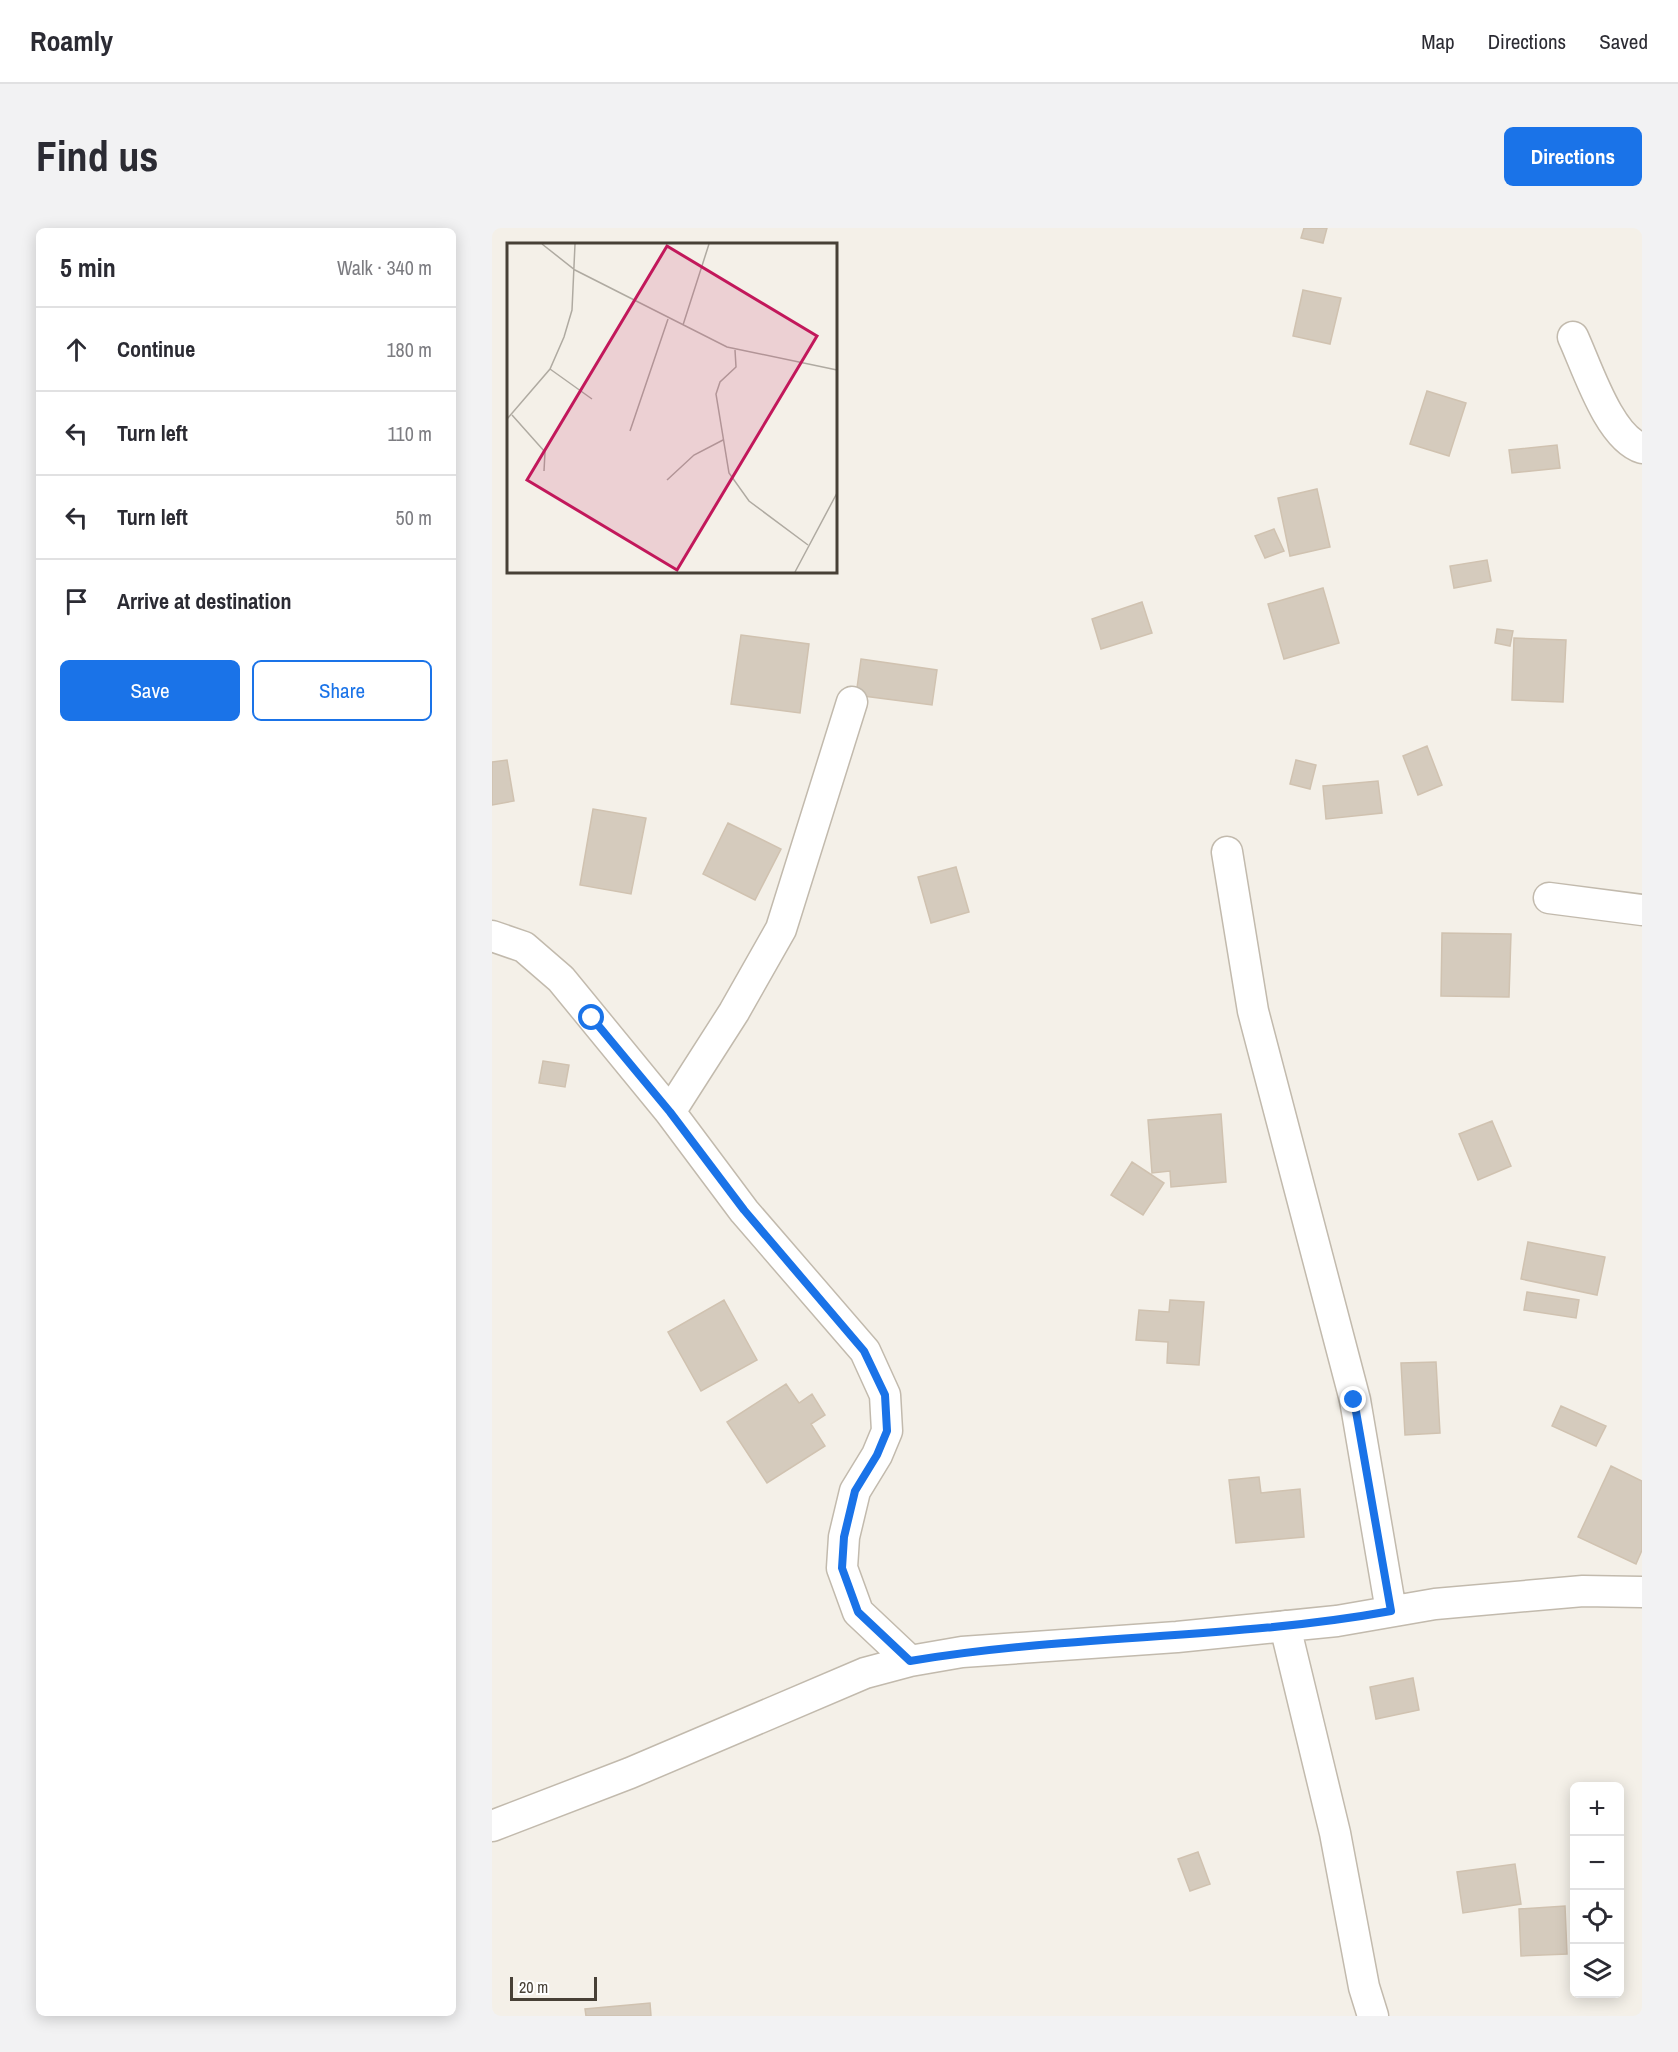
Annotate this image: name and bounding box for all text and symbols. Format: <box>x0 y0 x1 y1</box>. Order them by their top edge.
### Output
text: Roamly <box>30 22 113 60</box>
text: Map <box>1421 27 1455 56</box>
text: Directions <box>1488 27 1566 56</box>
text: Saved <box>1599 27 1648 56</box>
button: Directions <box>1504 127 1642 186</box>
text: Find us <box>36 128 158 184</box>
inset map <box>507 243 837 573</box>
text: 5 min <box>60 250 116 285</box>
text: Walk · 340 m <box>337 254 432 281</box>
icon: ahead <box>60 333 93 366</box>
text: Continue <box>117 334 195 364</box>
text: 180 m <box>386 336 432 363</box>
icon: left <box>60 417 93 450</box>
text: Turn left <box>117 418 188 448</box>
text: 110 m <box>388 420 432 447</box>
icon: left <box>60 501 93 534</box>
text: Turn left <box>117 502 188 532</box>
text: 50 m <box>396 504 432 531</box>
icon: arrive <box>60 585 93 618</box>
text: Arrive at destination <box>117 586 291 616</box>
button: Save <box>60 660 240 721</box>
button: Share <box>252 660 432 721</box>
route start <box>578 1004 604 1030</box>
route end <box>1340 1386 1366 1412</box>
map controls <box>1570 1782 1624 1998</box>
button: + <box>1570 1782 1624 1836</box>
button: − <box>1570 1836 1624 1890</box>
button: locate <box>1570 1890 1624 1944</box>
button: layers <box>1570 1944 1624 1998</box>
scale bar <box>510 1974 597 2002</box>
text: 20 m <box>519 1976 548 1998</box>

